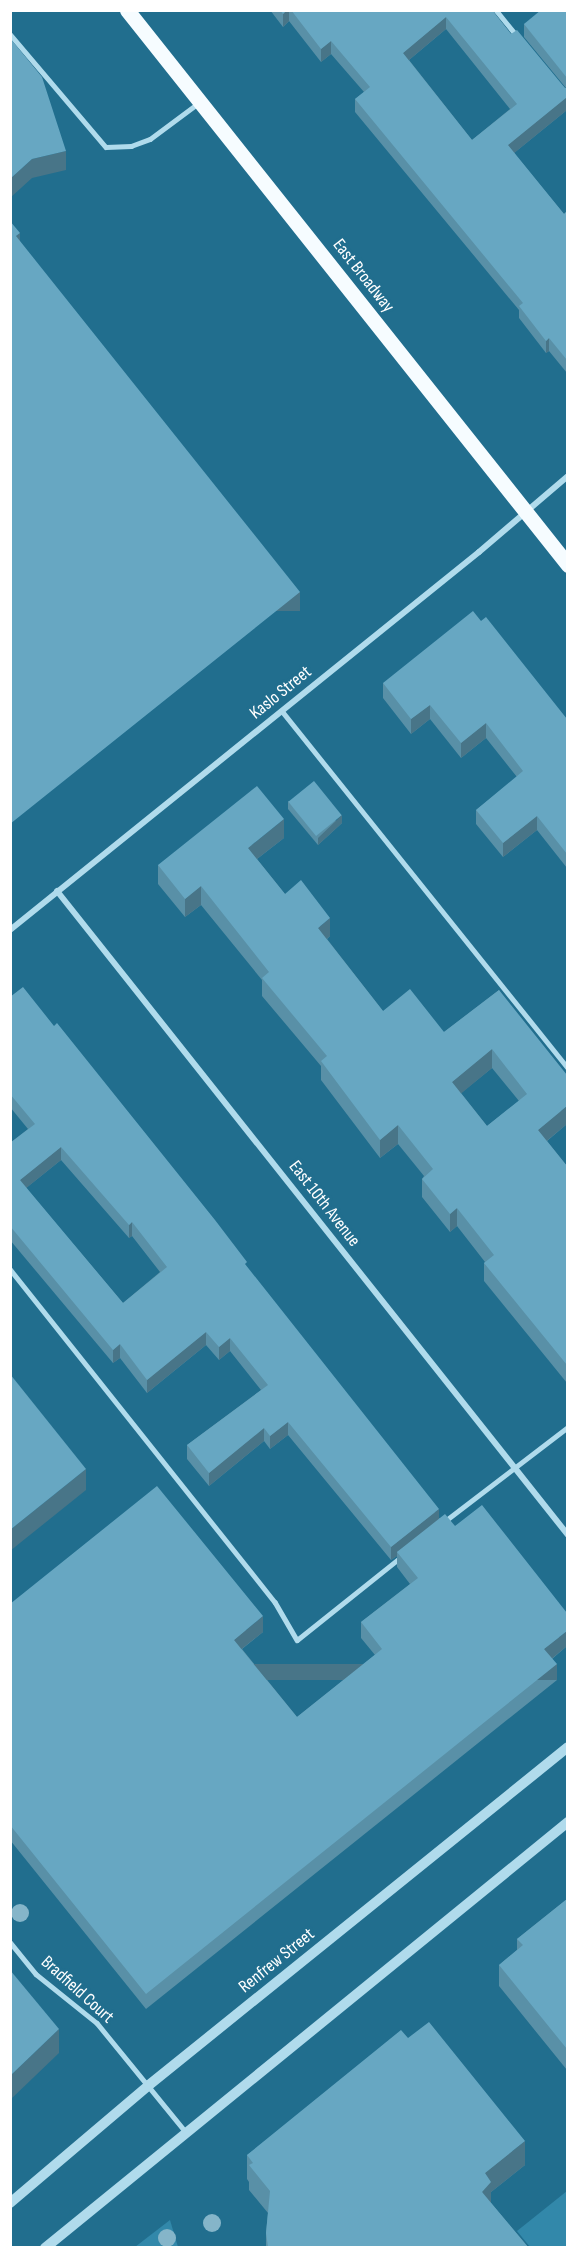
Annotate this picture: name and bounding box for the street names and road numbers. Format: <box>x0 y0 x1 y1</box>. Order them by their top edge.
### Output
street label: East Broadway <box>328 235 398 317</box>
street label: Kaslo Street <box>246 662 316 724</box>
street label: East 10th Avenue <box>284 1157 364 1251</box>
street label: Renfrew Street <box>235 1924 319 1998</box>
street label: Bradfield Court <box>36 1952 118 2028</box>

